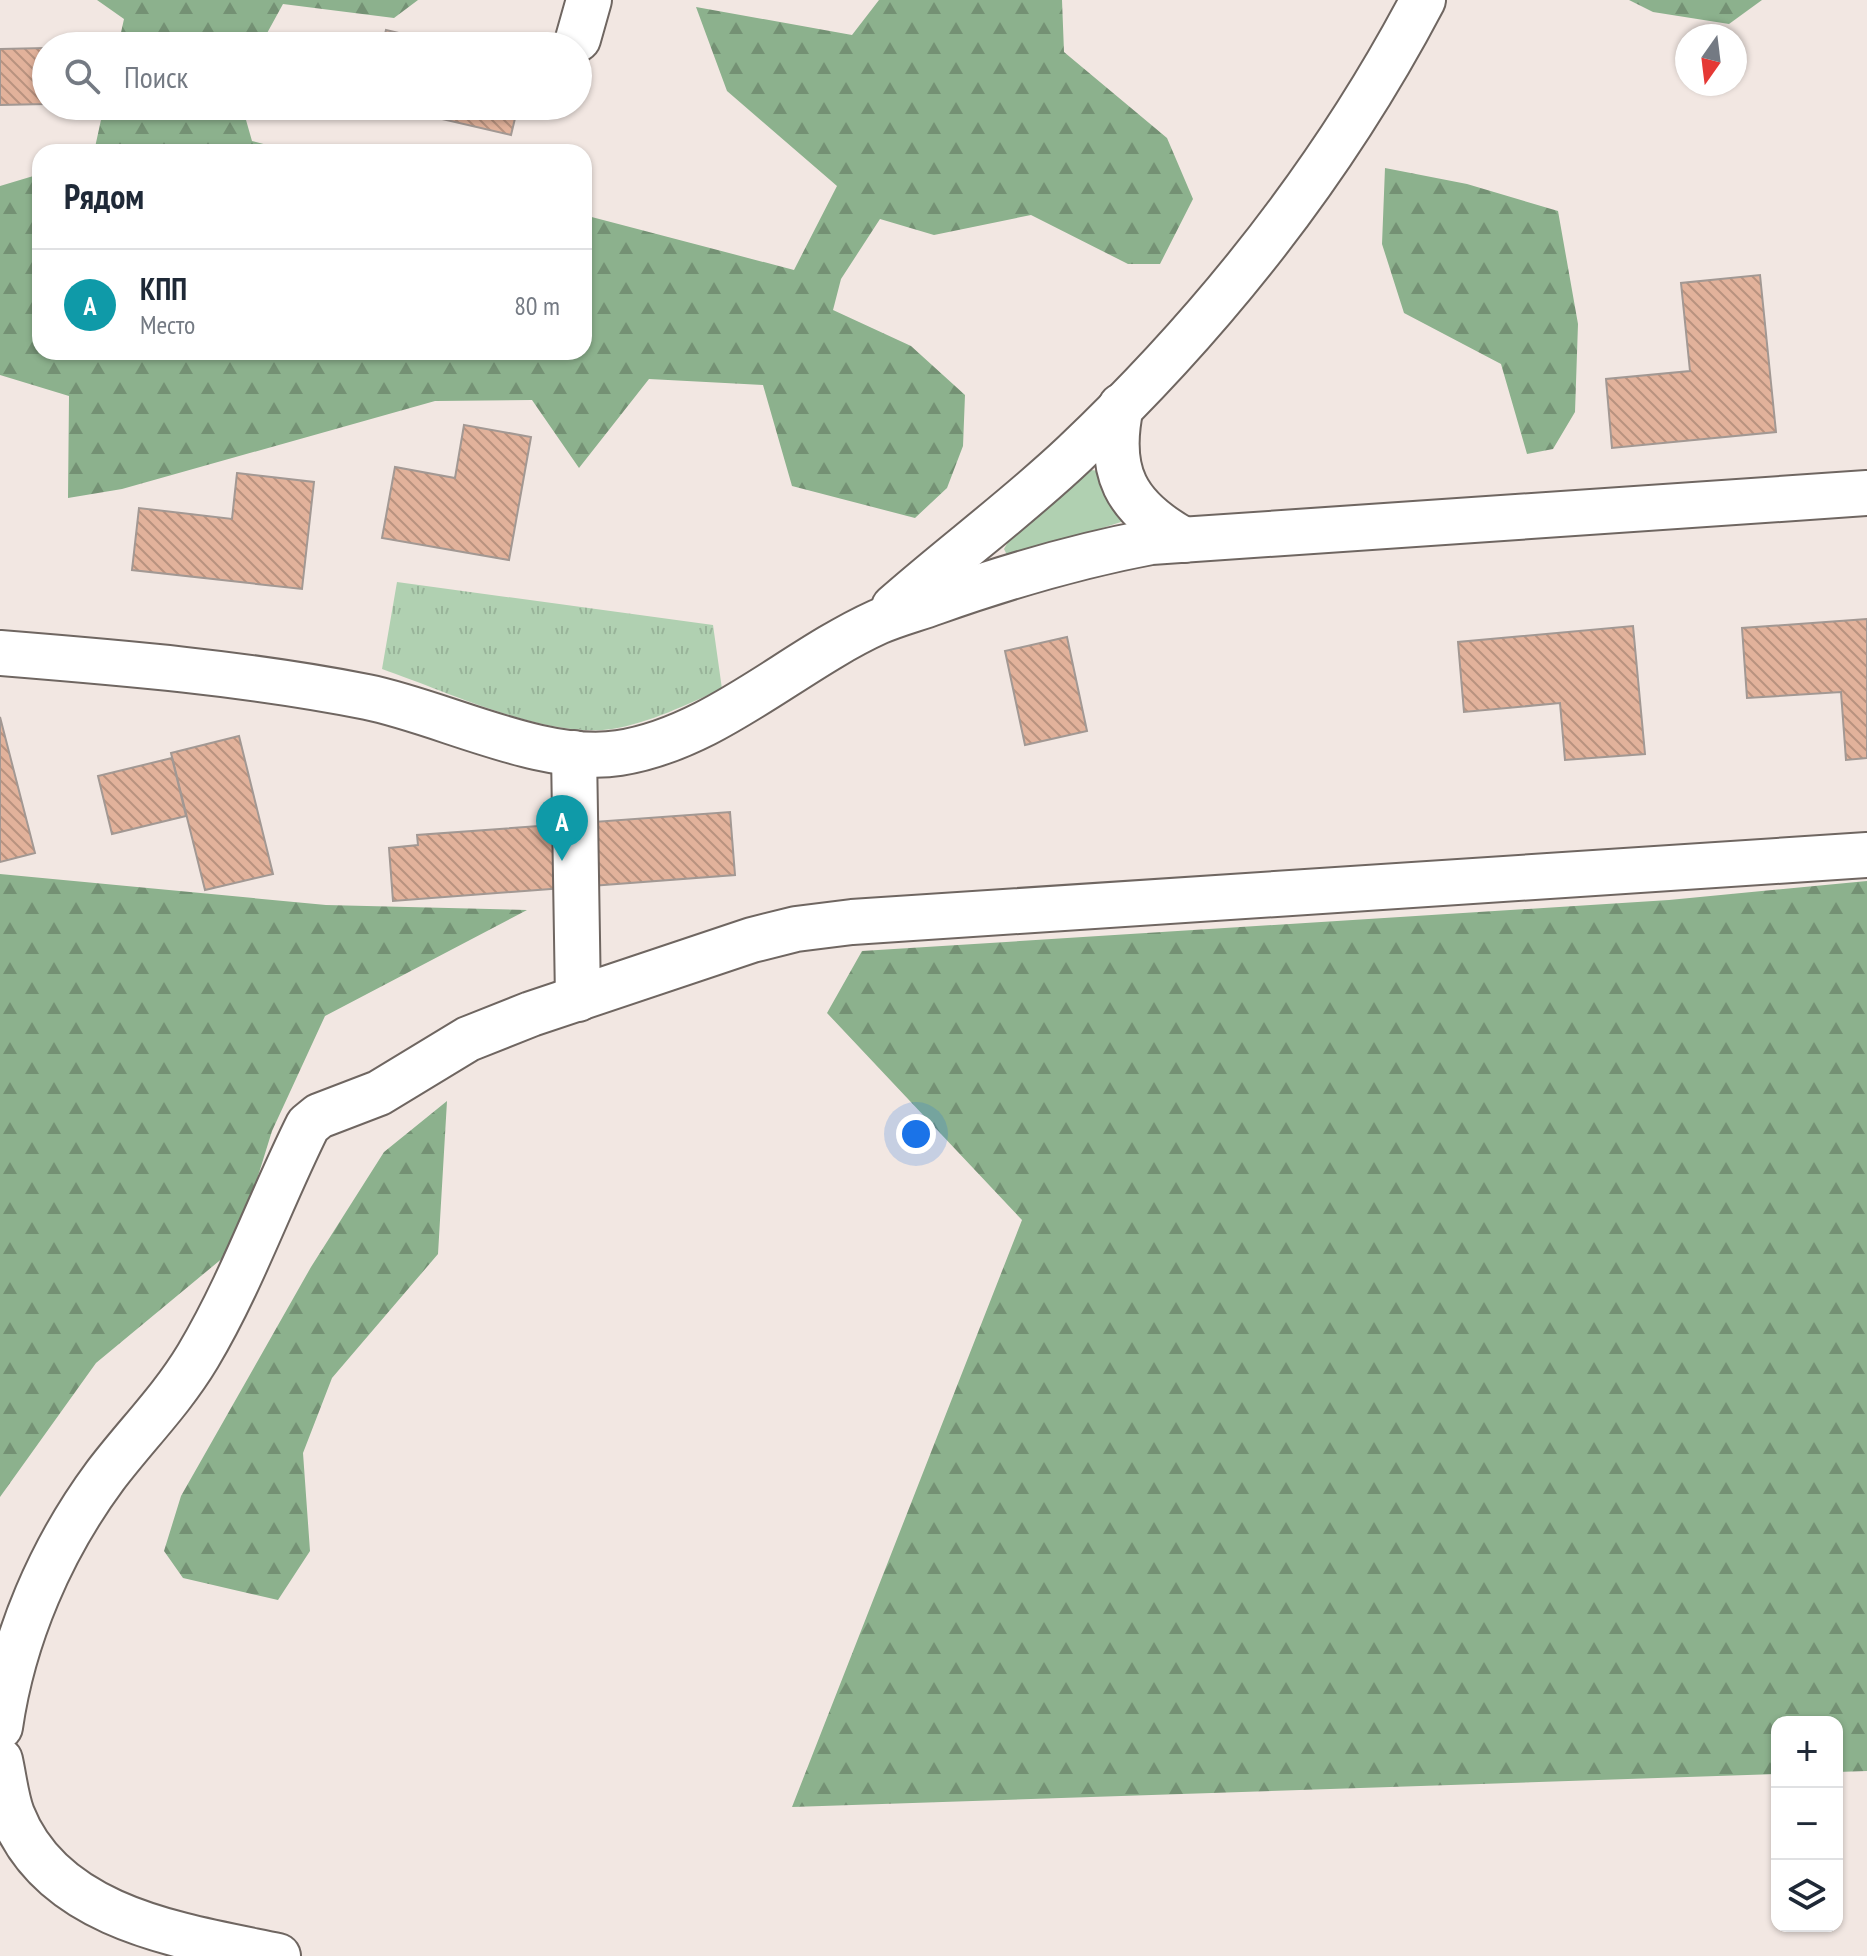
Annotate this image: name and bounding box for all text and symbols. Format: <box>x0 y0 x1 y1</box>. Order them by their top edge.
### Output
north arrow <box>1675 24 1747 96</box>
search box <box>32 32 592 120</box>
icon: search <box>60 54 104 98</box>
text: Поиск <box>124 57 188 96</box>
text: Рядом <box>64 174 144 218</box>
text: КПП <box>140 269 187 308</box>
text: A <box>83 289 97 322</box>
text: 80 m <box>514 289 560 322</box>
text: Место <box>140 308 195 341</box>
pin: A <box>536 795 588 861</box>
your location <box>896 1114 936 1154</box>
map controls <box>1771 1716 1843 1932</box>
button: + <box>1771 1716 1843 1788</box>
button: − <box>1771 1788 1843 1860</box>
button: layers <box>1771 1860 1843 1932</box>

